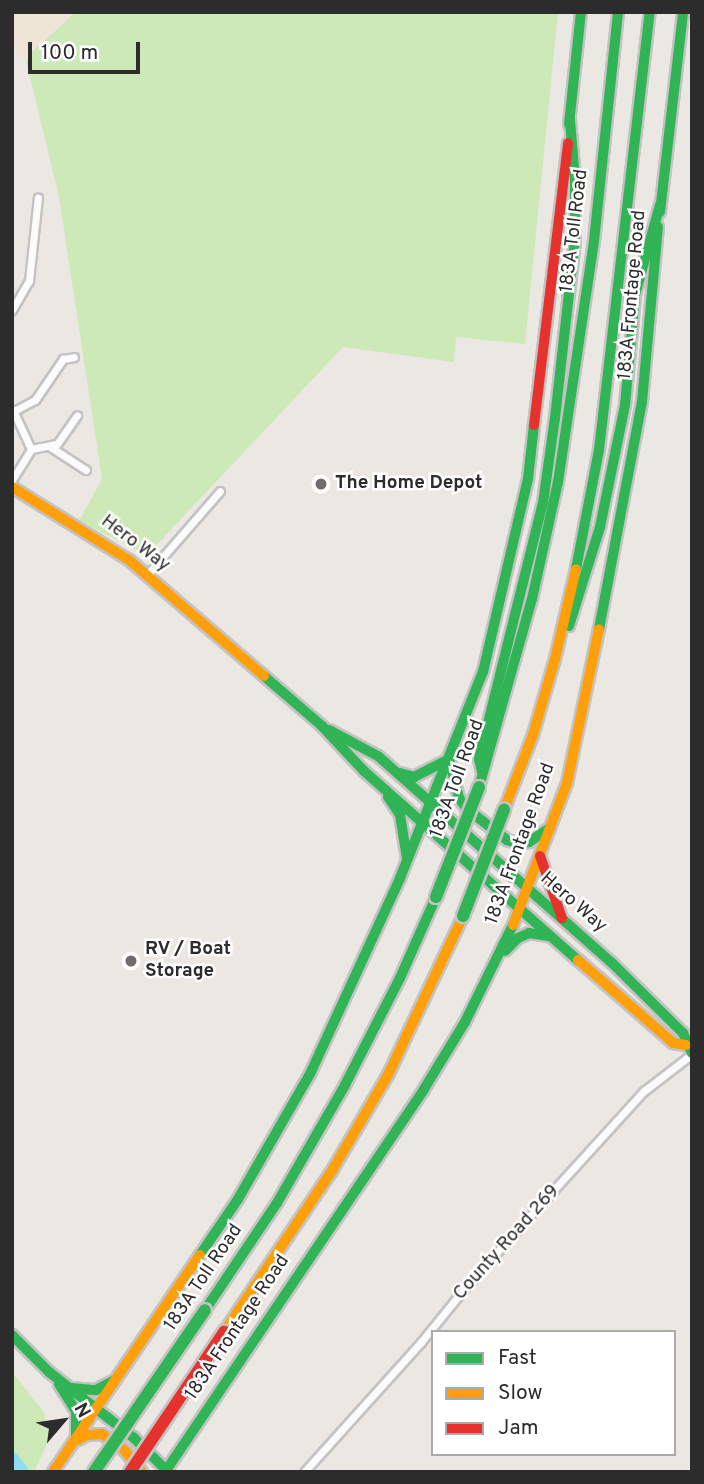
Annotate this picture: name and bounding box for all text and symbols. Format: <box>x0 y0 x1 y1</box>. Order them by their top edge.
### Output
scale bar <box>32 28 144 72</box>
text: 100 m <box>41 40 98 67</box>
street label: 183A Toll Road <box>556 167 594 295</box>
street label: 183A Frontage Road <box>614 209 652 381</box>
place label: The Home Depot <box>335 473 482 495</box>
marker: The Home Depot <box>313 476 329 492</box>
street label: Hero Way <box>96 510 174 578</box>
street label: 183A Toll Road <box>426 716 490 842</box>
street label: 183A Frontage Road <box>481 760 561 928</box>
street label: Hero Way <box>535 868 611 938</box>
place label: RV / Boat Storage <box>145 939 232 983</box>
marker: RV / Boat Storage <box>123 953 139 969</box>
street label: County Road 269 <box>449 1180 565 1306</box>
street label: 183A Toll Road <box>159 1220 249 1336</box>
street label: 183A Frontage Road <box>181 1251 295 1405</box>
legend <box>431 1330 676 1456</box>
text: Fast <box>498 1345 537 1372</box>
text: Slow <box>498 1380 543 1407</box>
north arrow <box>28 1386 98 1456</box>
text: N <box>68 1399 95 1423</box>
text: Jam <box>498 1415 539 1442</box>

